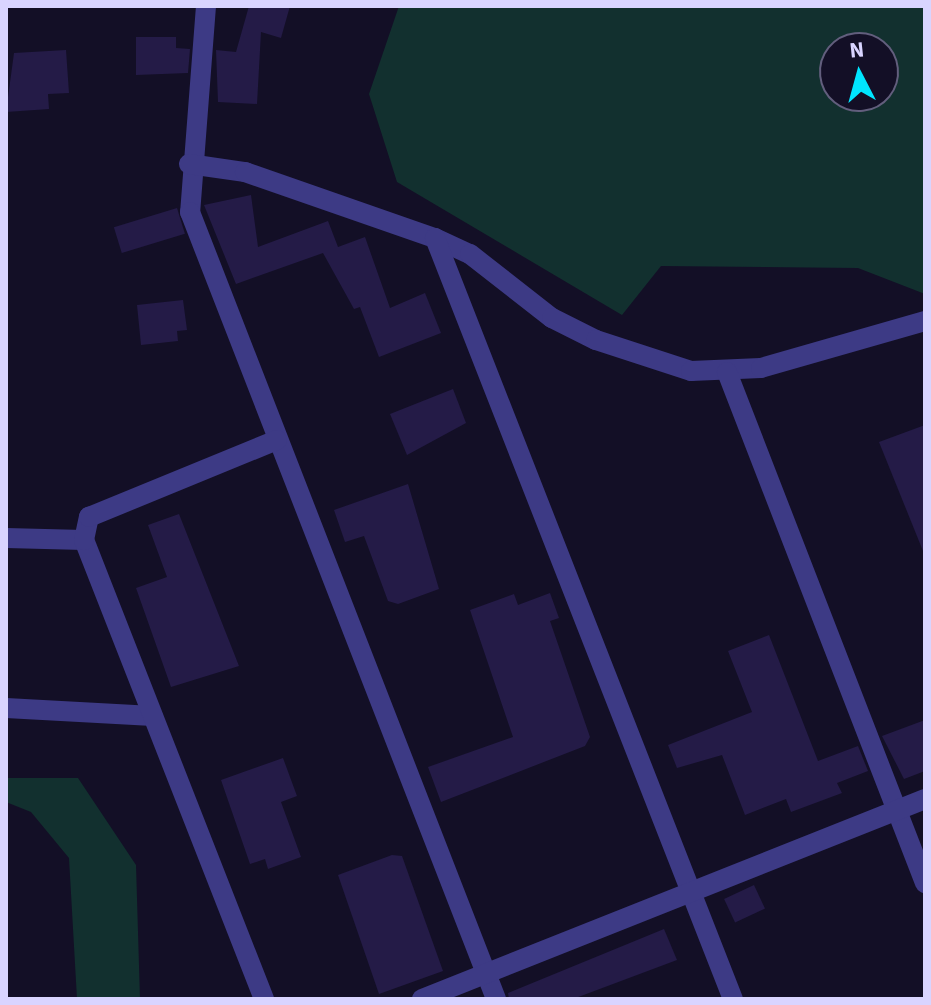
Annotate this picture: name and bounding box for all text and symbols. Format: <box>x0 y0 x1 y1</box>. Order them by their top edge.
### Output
north arrow <box>819 32 899 112</box>
text: N <box>848 33 866 67</box>

